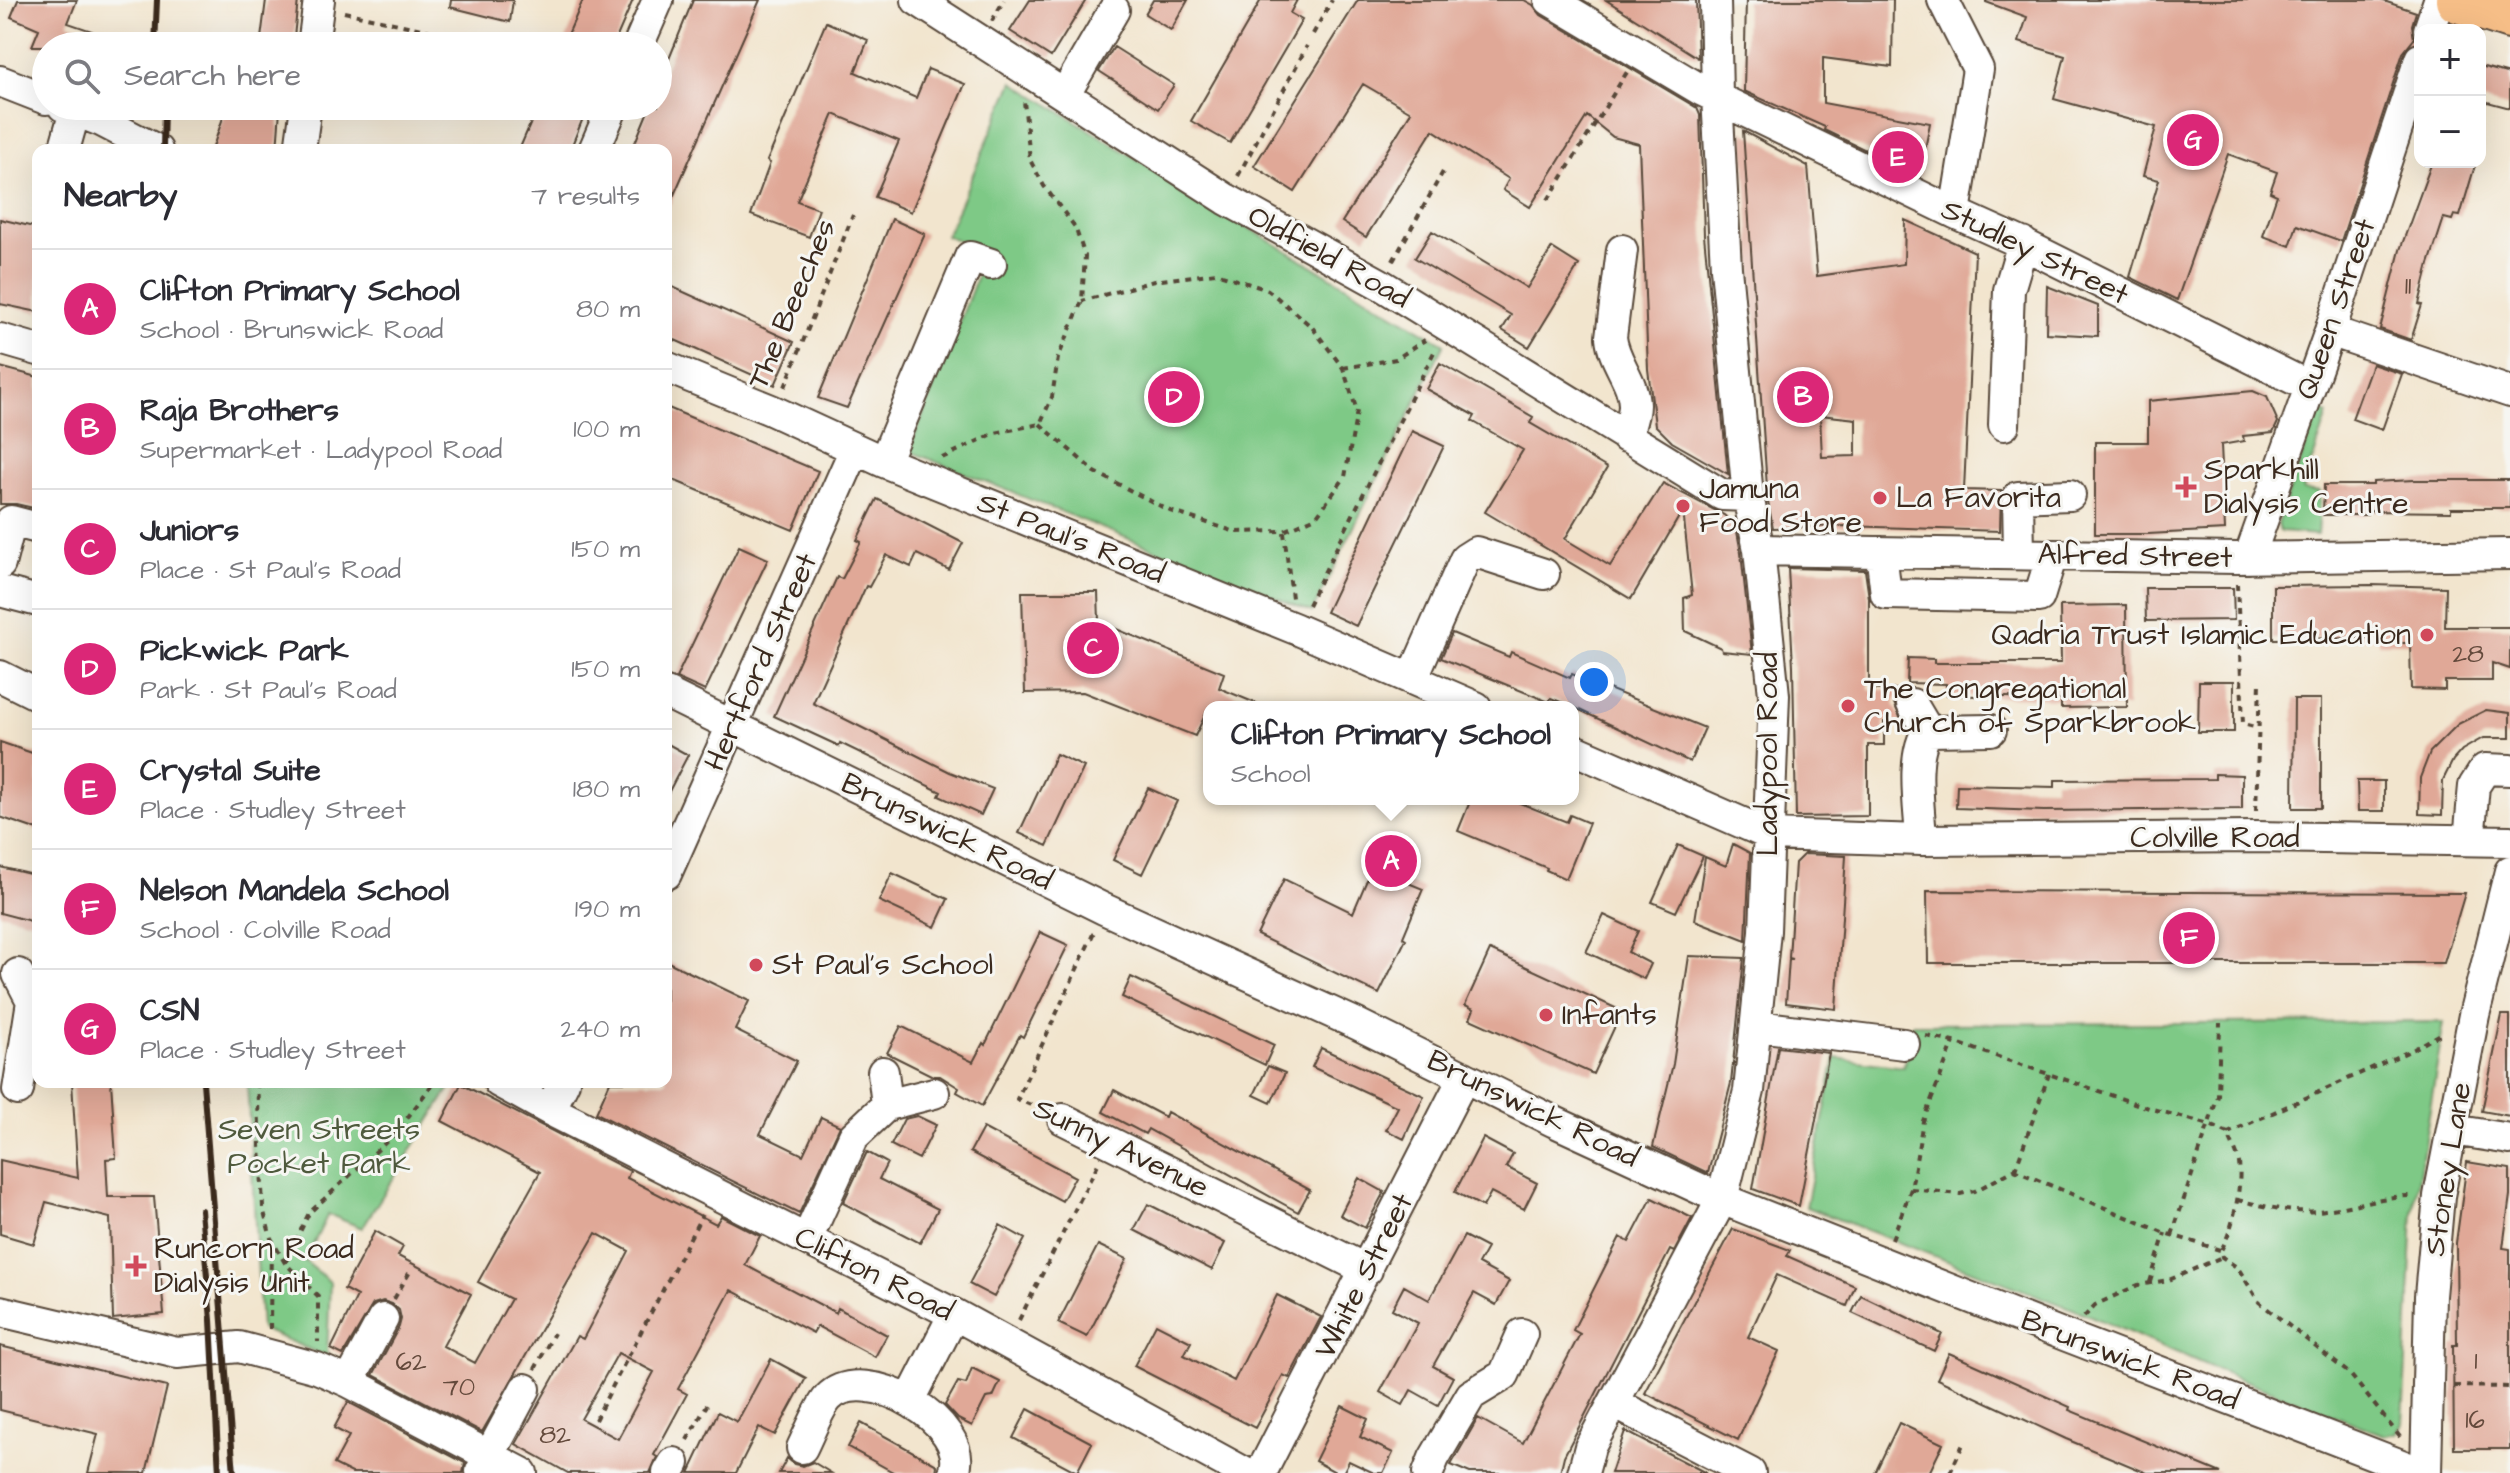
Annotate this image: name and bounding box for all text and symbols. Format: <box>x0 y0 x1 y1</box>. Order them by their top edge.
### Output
map controls <box>2414 24 2486 168</box>
button: + <box>2414 24 2486 96</box>
search box <box>32 32 672 120</box>
icon: search <box>60 54 104 98</box>
text: Search here <box>124 55 301 97</box>
button: − <box>2414 96 2486 168</box>
pin: G <box>2167 110 2219 170</box>
pin: E <box>1872 127 1924 187</box>
text: Nearby <box>64 172 178 220</box>
text: 7 results <box>531 178 640 214</box>
street label: Studley Street <box>1934 188 2136 316</box>
street label: Oldfield Road <box>1240 195 1418 319</box>
street label: The Beeches <box>737 213 847 395</box>
street label: Queen Street <box>2285 213 2387 405</box>
house number: 11 <box>2405 268 2411 304</box>
text: Clifton Primary School <box>140 270 460 312</box>
text: A <box>82 291 98 327</box>
text: 80 m <box>576 291 640 327</box>
text: School · Brunswick Road <box>140 312 443 348</box>
pin: D <box>1148 367 1200 427</box>
pin: B <box>1777 367 1829 427</box>
text: Raja Brothers <box>140 390 339 432</box>
text: B <box>81 411 99 447</box>
text: 100 m <box>573 411 640 447</box>
text: Supermarket · Ladypool Road <box>140 432 502 468</box>
place label: Sparkhill Dialysis Centre <box>2204 449 2409 526</box>
place label: Jamuna Food Store <box>1699 468 1862 544</box>
marker: Sparkhill Dialysis Centre <box>2175 476 2197 498</box>
place label: La Favorita <box>1896 477 2061 519</box>
street label: St Paul's Road <box>971 481 1171 595</box>
marker: La Favorita <box>1871 489 1889 507</box>
marker: Jamuna Food Store <box>1674 497 1692 515</box>
text: Juniors <box>140 510 239 552</box>
text: C <box>81 531 99 567</box>
text: 150 m <box>571 531 640 567</box>
street label: Alfred Street <box>2037 533 2233 579</box>
street label: Hertford Street <box>694 546 828 778</box>
text: Place · St Paul's Road <box>140 552 401 588</box>
place label: Qadria Trust Islamic Education <box>1991 614 2411 656</box>
pin: C <box>1067 618 1119 678</box>
marker: Qadria Trust Islamic Education <box>2418 626 2436 644</box>
text: Pickwick Park <box>140 630 349 672</box>
house number: 28 <box>2452 636 2484 672</box>
text: D <box>82 651 98 687</box>
text: 150 m <box>571 651 640 687</box>
street label: Ladypool Road <box>1747 652 1790 856</box>
your location <box>1574 662 1614 702</box>
place label: The Congregational Church of Sparkbrook <box>1864 668 2196 744</box>
text: Park · St Paul's Road <box>140 672 397 708</box>
marker: The Congregational Church of Sparkbrook <box>1839 697 1857 715</box>
popup <box>1203 701 1579 805</box>
text: Clifton Primary School <box>1231 714 1551 756</box>
text: Crystal Suite <box>140 750 321 792</box>
text: School <box>1231 756 1310 792</box>
street label: Brunswick Road <box>834 763 1060 901</box>
text: E <box>82 771 98 807</box>
text: 180 m <box>573 771 640 807</box>
text: Place · Studley Street <box>140 792 406 828</box>
street label: Colville Road <box>2130 817 2300 859</box>
pin: A <box>1365 831 1417 891</box>
text: Nelson Mandela School <box>140 870 449 912</box>
text: F <box>81 891 99 927</box>
text: 190 m <box>575 891 640 927</box>
pin: F <box>2163 908 2215 968</box>
text: School · Colville Road <box>140 912 391 948</box>
place label: St Paul's School <box>772 944 993 986</box>
marker: St Paul's School <box>747 956 765 974</box>
text: CSN <box>140 990 199 1032</box>
place label: Infants <box>1562 994 1657 1036</box>
marker: Infants <box>1537 1006 1555 1024</box>
text: G <box>81 1011 99 1047</box>
text: 240 m <box>560 1011 640 1047</box>
text: Place · Studley Street <box>140 1032 406 1068</box>
street label: Brunswick Road <box>1420 1040 1646 1178</box>
street label: Stoney Lane <box>2414 1079 2483 1259</box>
street label: Sunny Avenue <box>1026 1087 1216 1210</box>
park label: Seven Streets Pocket Park <box>218 1109 420 1185</box>
street label: White Street <box>1304 1186 1424 1366</box>
street label: Clifton Road <box>787 1216 961 1332</box>
place label: Runcorn Road Dialysis Unit <box>154 1228 354 1305</box>
marker: Runcorn Road Dialysis Unit <box>125 1255 147 1277</box>
street label: Brunswick Road <box>2015 1299 2245 1421</box>
house number: 1 <box>2474 1343 2478 1379</box>
house number: 62 <box>395 1344 427 1380</box>
house number: 70 <box>443 1369 475 1405</box>
house number: 16 <box>2465 1402 2485 1438</box>
house number: 82 <box>539 1417 571 1453</box>

